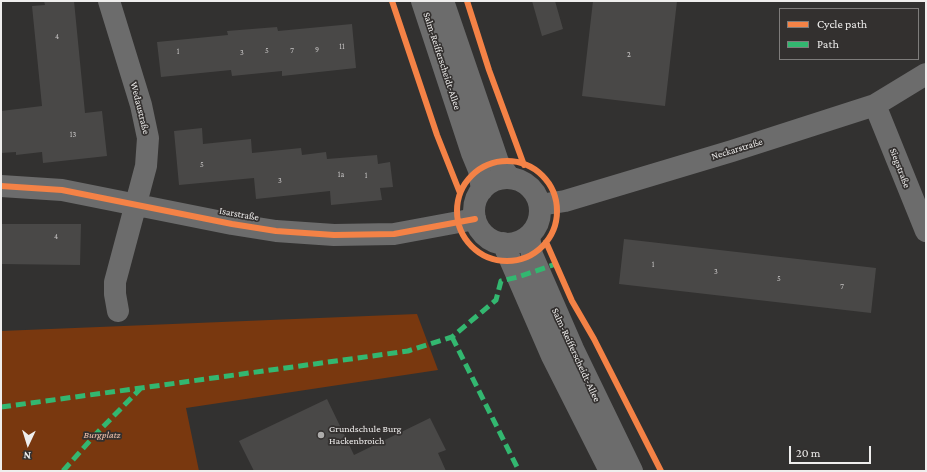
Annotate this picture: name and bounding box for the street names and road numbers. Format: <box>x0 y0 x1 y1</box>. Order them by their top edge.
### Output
street label: Salm-Reifferscheidt-Allee <box>421 11 463 111</box>
street label: Wedaustraße <box>128 81 152 135</box>
street label: Neckarstraße <box>710 136 764 162</box>
street label: Siegstraße <box>887 146 913 190</box>
street label: Isarstraße <box>218 205 260 223</box>
street label: Salm-Reifferscheidt-Allee <box>549 306 603 404</box>

